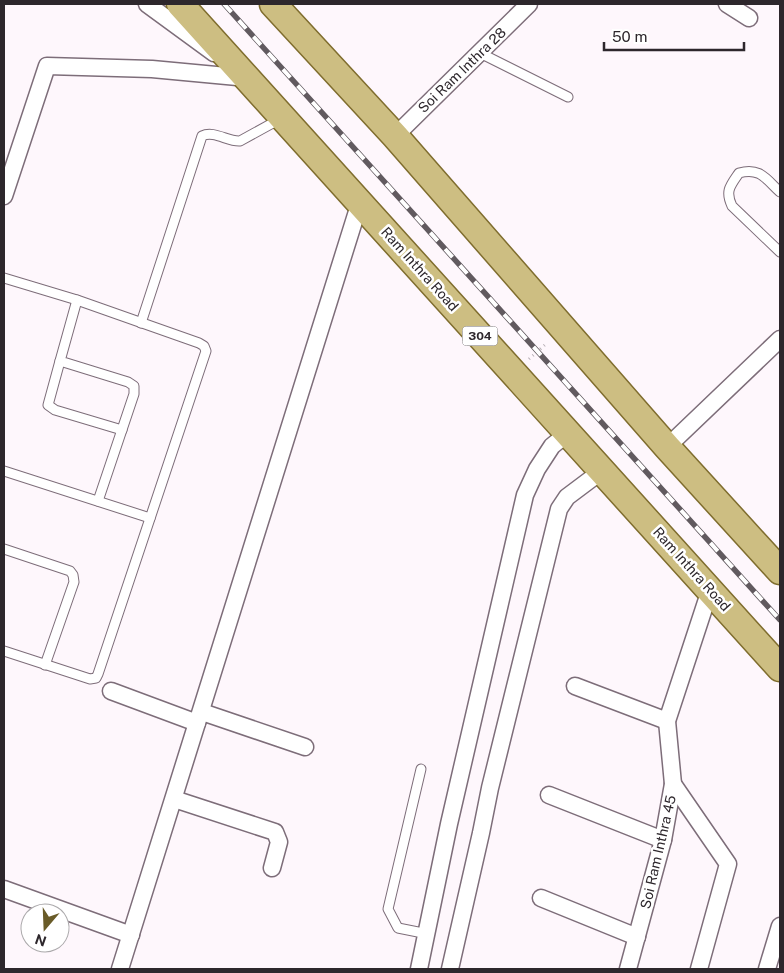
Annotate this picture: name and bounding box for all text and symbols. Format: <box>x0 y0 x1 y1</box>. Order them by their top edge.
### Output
scale bar <box>604 20 744 52</box>
street label: Soi Ram Inthra 28 <box>415 24 509 116</box>
text: 50 m <box>612 28 647 45</box>
street label: Ram Inthra Road <box>378 224 462 314</box>
road number: 304 <box>462 326 498 346</box>
street label: Ram Inthra Road <box>650 524 734 614</box>
street label: Soi Ram Inthra 45 <box>637 794 679 910</box>
north arrow <box>20 903 70 953</box>
text: N <box>33 931 49 950</box>

